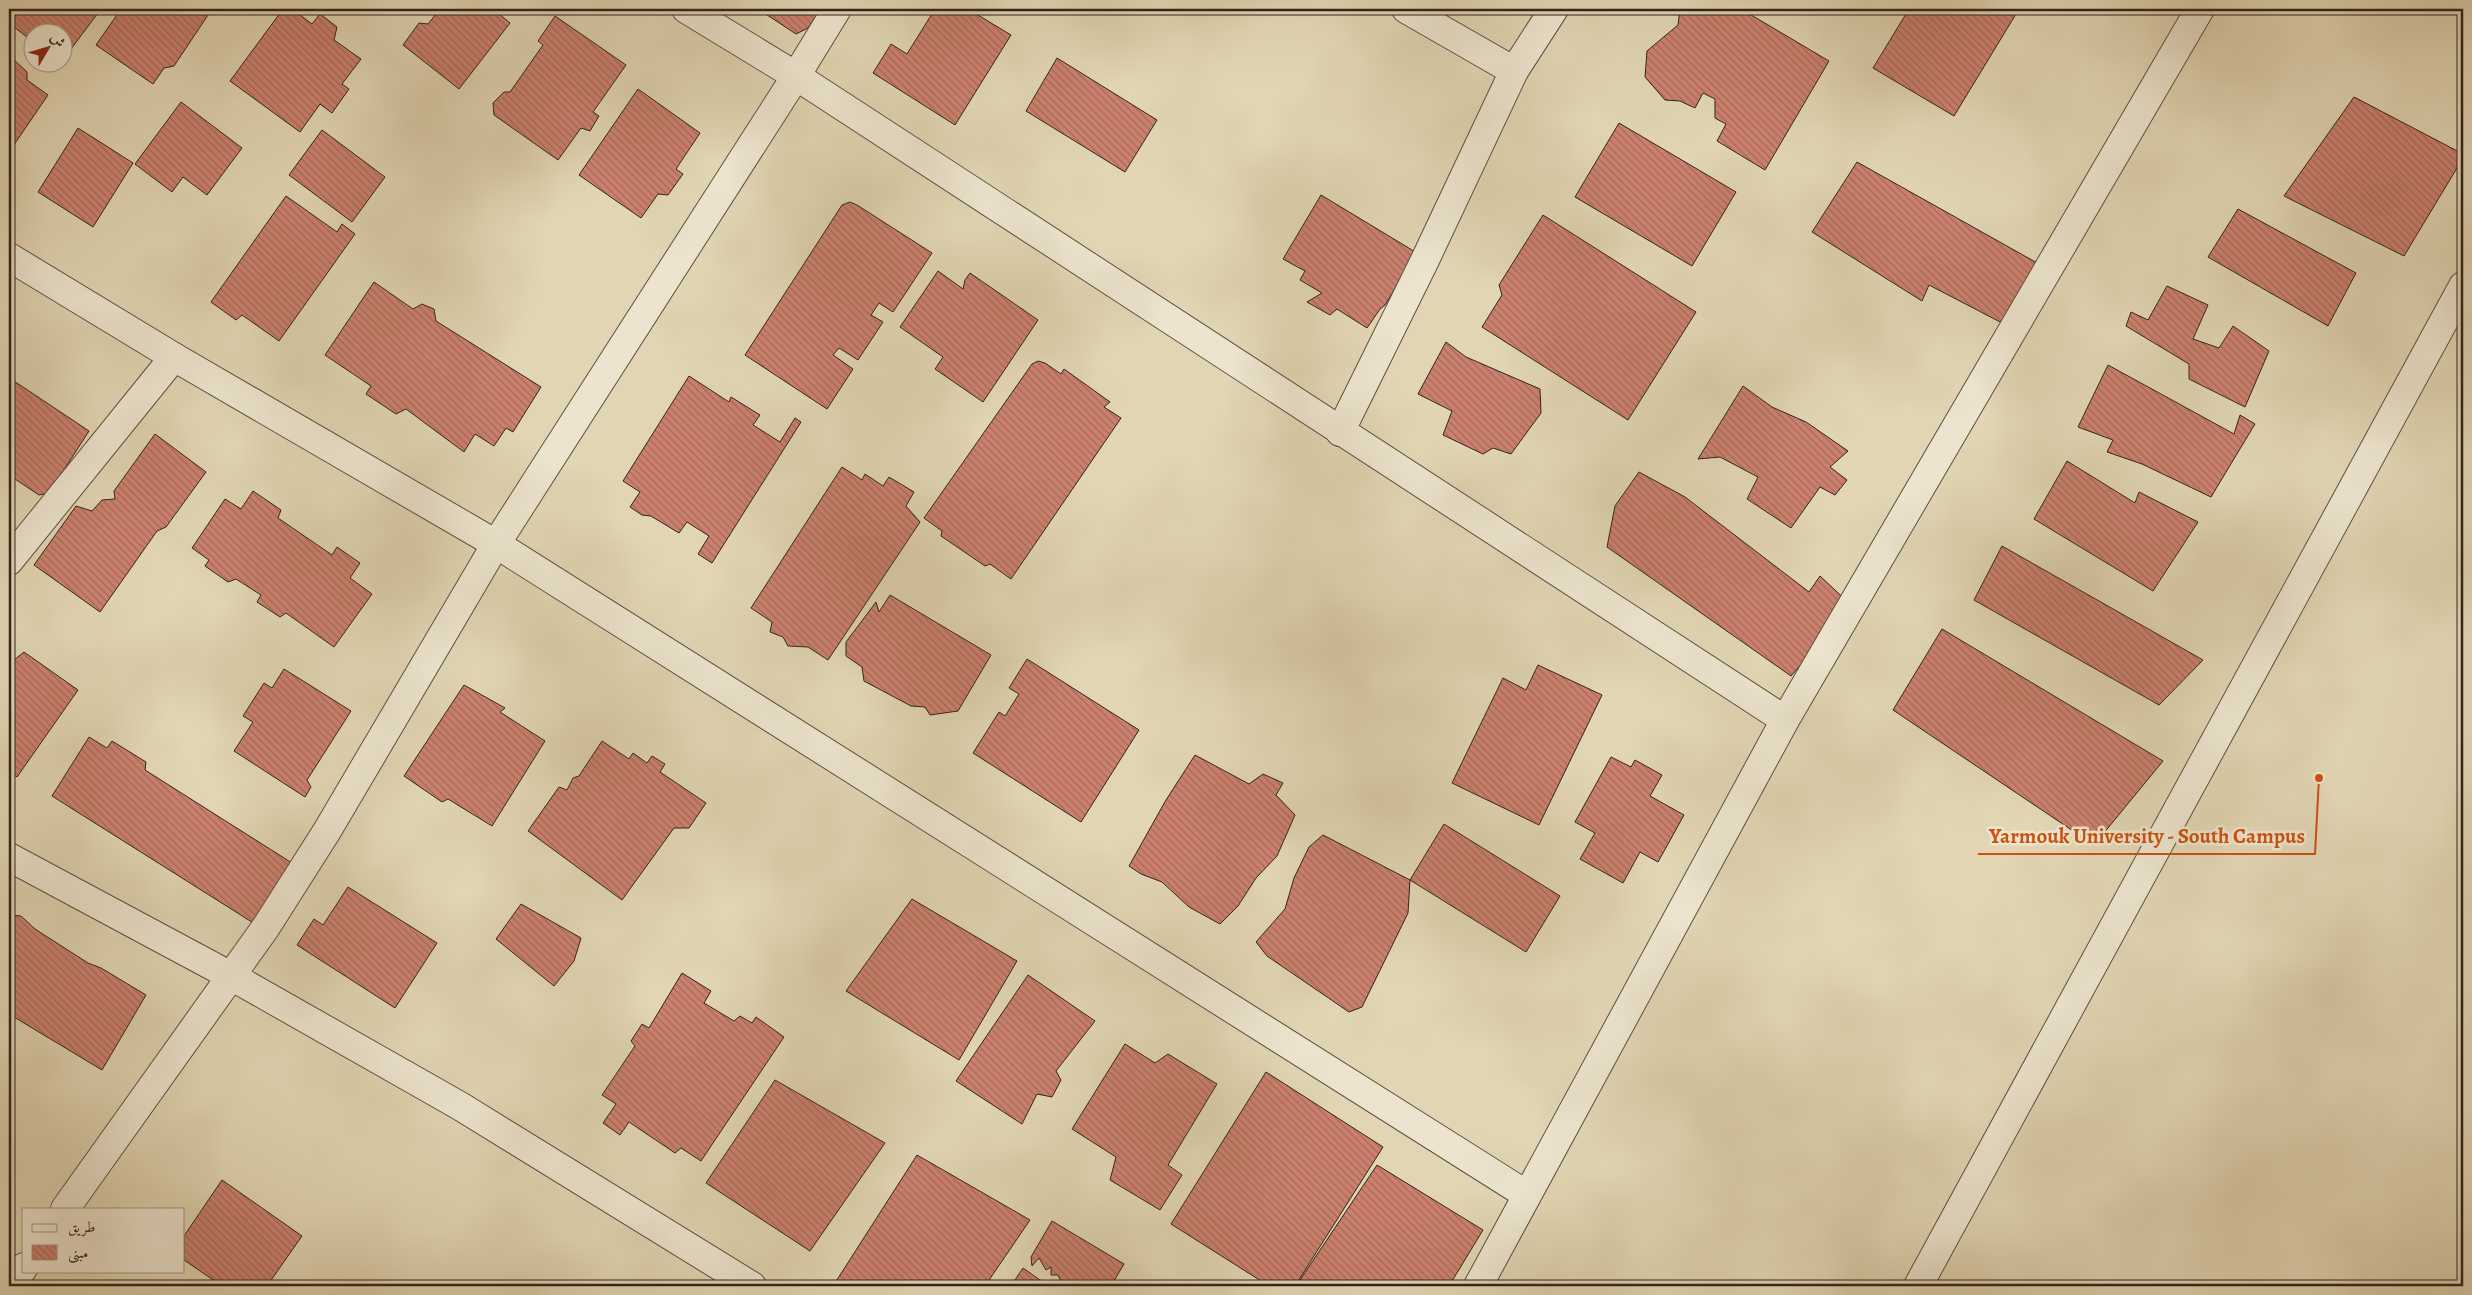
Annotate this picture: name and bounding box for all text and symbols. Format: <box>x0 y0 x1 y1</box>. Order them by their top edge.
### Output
north arrow <box>22 22 72 72</box>
text: ش <box>46 29 70 52</box>
callout: Yarmouk University - South Campus <box>1978 818 2315 854</box>
text: Yarmouk University - South Campus <box>1988 822 2305 850</box>
legend <box>22 1208 185 1272</box>
text: طريق <box>68 1217 95 1237</box>
text: مبنى <box>68 1243 88 1264</box>

